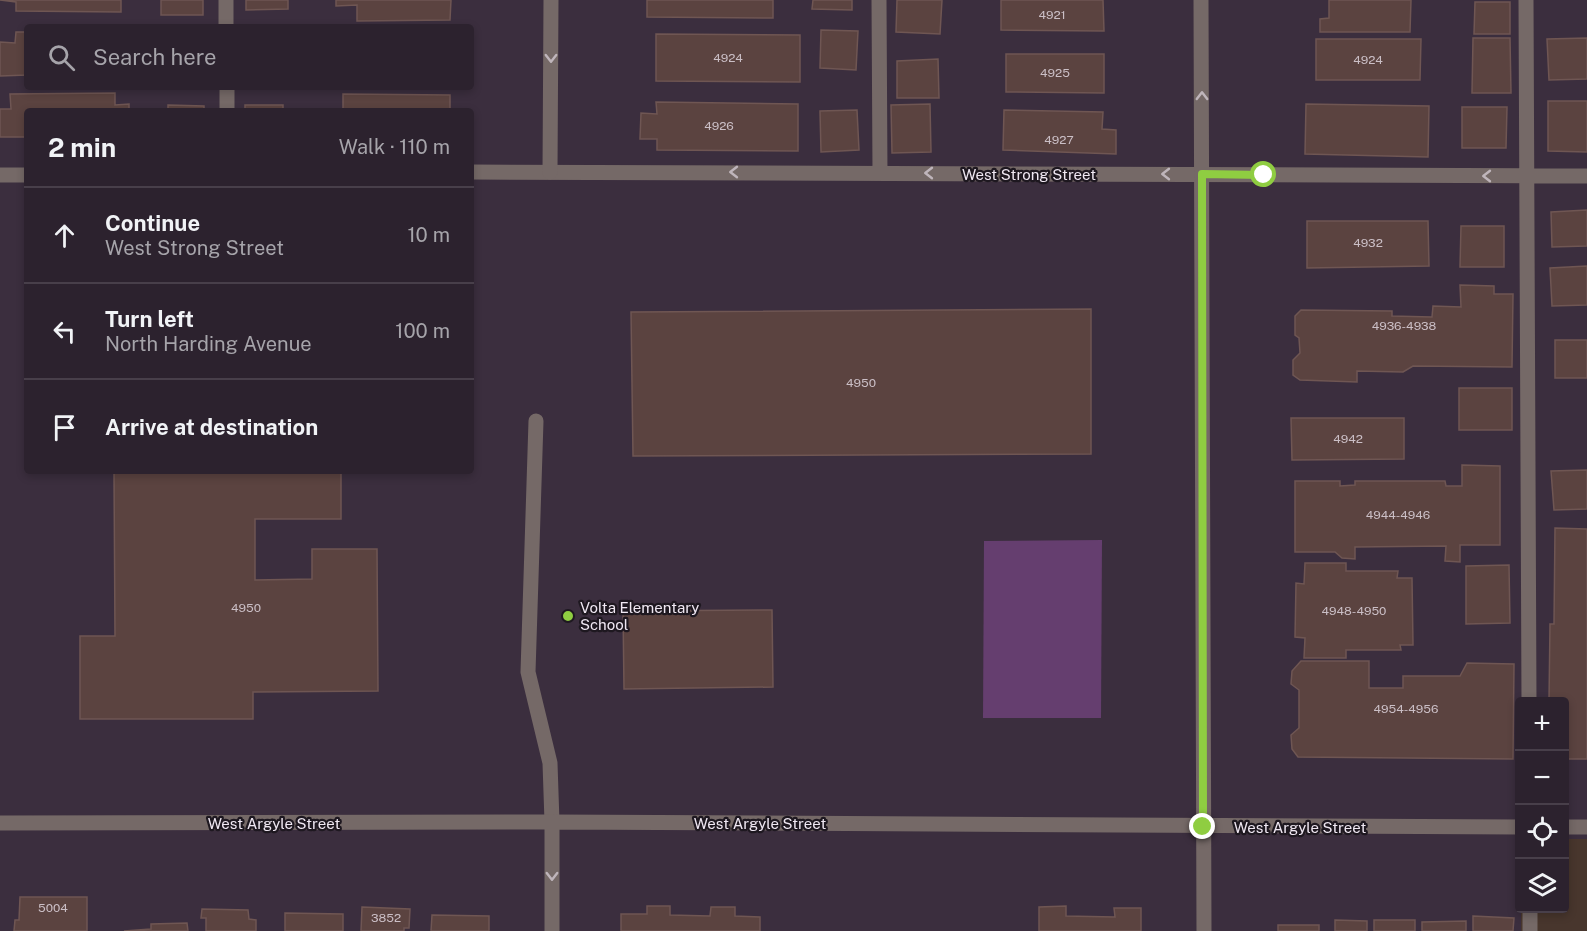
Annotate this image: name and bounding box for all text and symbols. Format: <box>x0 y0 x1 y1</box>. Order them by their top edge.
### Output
house number: 4921 <box>1038 8 1066 22</box>
search box <box>24 24 474 90</box>
icon: search <box>45 41 78 74</box>
text: Search here <box>93 44 217 70</box>
house number: 4924 <box>713 51 743 65</box>
house number: 4924 <box>1353 53 1383 67</box>
one-way arrow <box>545 54 557 63</box>
house number: 4925 <box>1040 66 1070 80</box>
one-way arrow <box>1196 92 1208 101</box>
house number: 4926 <box>704 119 734 133</box>
text: 2 min <box>48 132 116 163</box>
house number: 4927 <box>1044 133 1074 147</box>
text: Walk · 110 m <box>339 135 450 159</box>
route start <box>1250 161 1276 187</box>
one-way arrow <box>729 166 738 178</box>
street label: West Strong Street <box>962 166 1096 183</box>
one-way arrow <box>924 167 933 179</box>
one-way arrow <box>1161 168 1170 180</box>
one-way arrow <box>1482 170 1491 182</box>
text: Continue <box>105 210 200 236</box>
icon: ahead <box>48 219 81 252</box>
text: 10 m <box>407 223 450 247</box>
text: West Strong Street <box>105 236 284 260</box>
house number: 4932 <box>1353 236 1383 250</box>
text: Turn left <box>105 306 194 332</box>
icon: left <box>48 315 81 348</box>
text: 100 m <box>395 319 450 343</box>
house number: 4936-4938 <box>1372 319 1437 333</box>
text: North Harding Avenue <box>105 332 312 356</box>
house number: 4950 <box>846 376 876 390</box>
icon: arrive <box>48 411 81 444</box>
text: Arrive at destination <box>105 414 318 440</box>
house number: 4942 <box>1333 432 1363 446</box>
house number: 4944-4946 <box>1366 508 1430 522</box>
place label: Volta Elementary School <box>580 599 699 633</box>
house number: 4950 <box>231 601 261 615</box>
house number: 4948-4950 <box>1322 604 1386 618</box>
marker: Volta Elementary School <box>561 609 575 623</box>
map controls <box>1515 697 1569 913</box>
button: + <box>1515 697 1569 751</box>
house number: 4954-4956 <box>1374 702 1439 716</box>
button: − <box>1515 751 1569 805</box>
button: locate <box>1515 805 1569 859</box>
route end <box>1189 813 1215 839</box>
street label: West Argyle Street <box>208 815 340 832</box>
street label: West Argyle Street <box>694 815 826 832</box>
street label: West Argyle Street <box>1234 819 1366 836</box>
button: layers <box>1515 859 1569 913</box>
one-way arrow <box>546 872 558 881</box>
house number: 5004 <box>38 901 68 915</box>
house number: 3852 <box>371 911 401 925</box>

